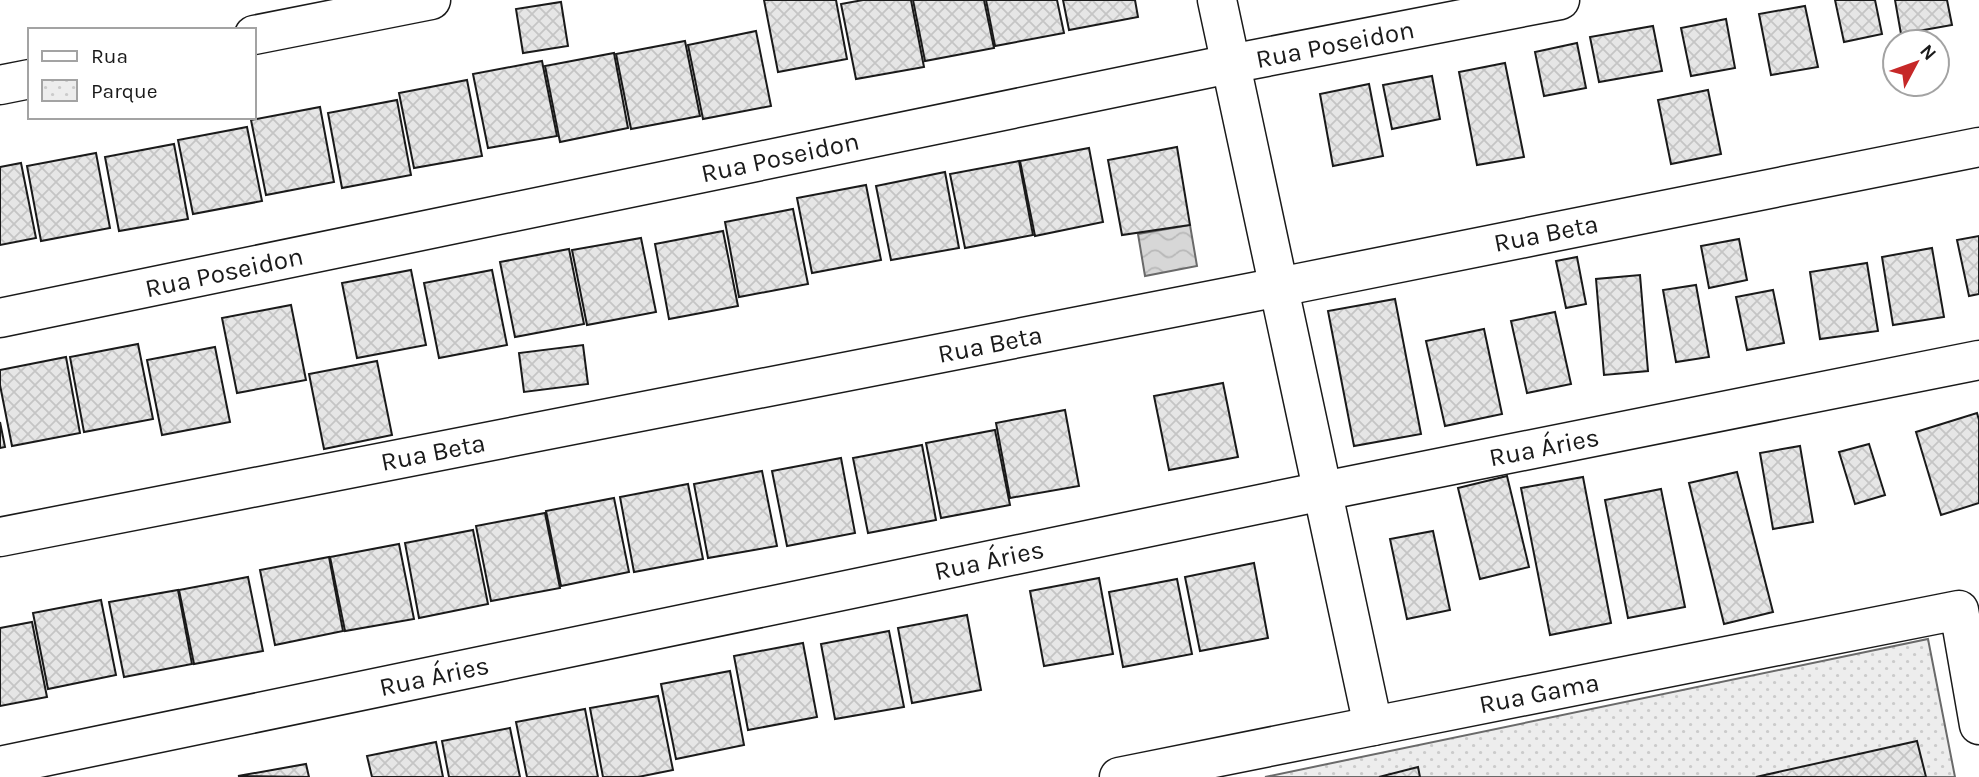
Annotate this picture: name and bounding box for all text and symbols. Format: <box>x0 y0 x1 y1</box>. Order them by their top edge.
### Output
street label: Rua Poseidon <box>1253 14 1417 75</box>
legend <box>28 28 256 119</box>
north arrow <box>1881 28 1951 98</box>
text: N <box>1915 40 1941 65</box>
text: Rua <box>91 44 128 68</box>
text: Parque <box>91 79 158 103</box>
street label: Rua Poseidon <box>698 126 862 189</box>
street label: Rua Beta <box>1491 208 1601 259</box>
street label: Rua Poseidon <box>142 241 306 304</box>
street label: Rua Beta <box>935 319 1045 370</box>
street label: Rua Áries <box>1486 421 1602 473</box>
street label: Rua Beta <box>378 427 488 478</box>
street label: Rua Áries <box>931 533 1047 587</box>
street label: Rua Áries <box>376 649 492 703</box>
street label: Rua Gama <box>1476 667 1602 720</box>

